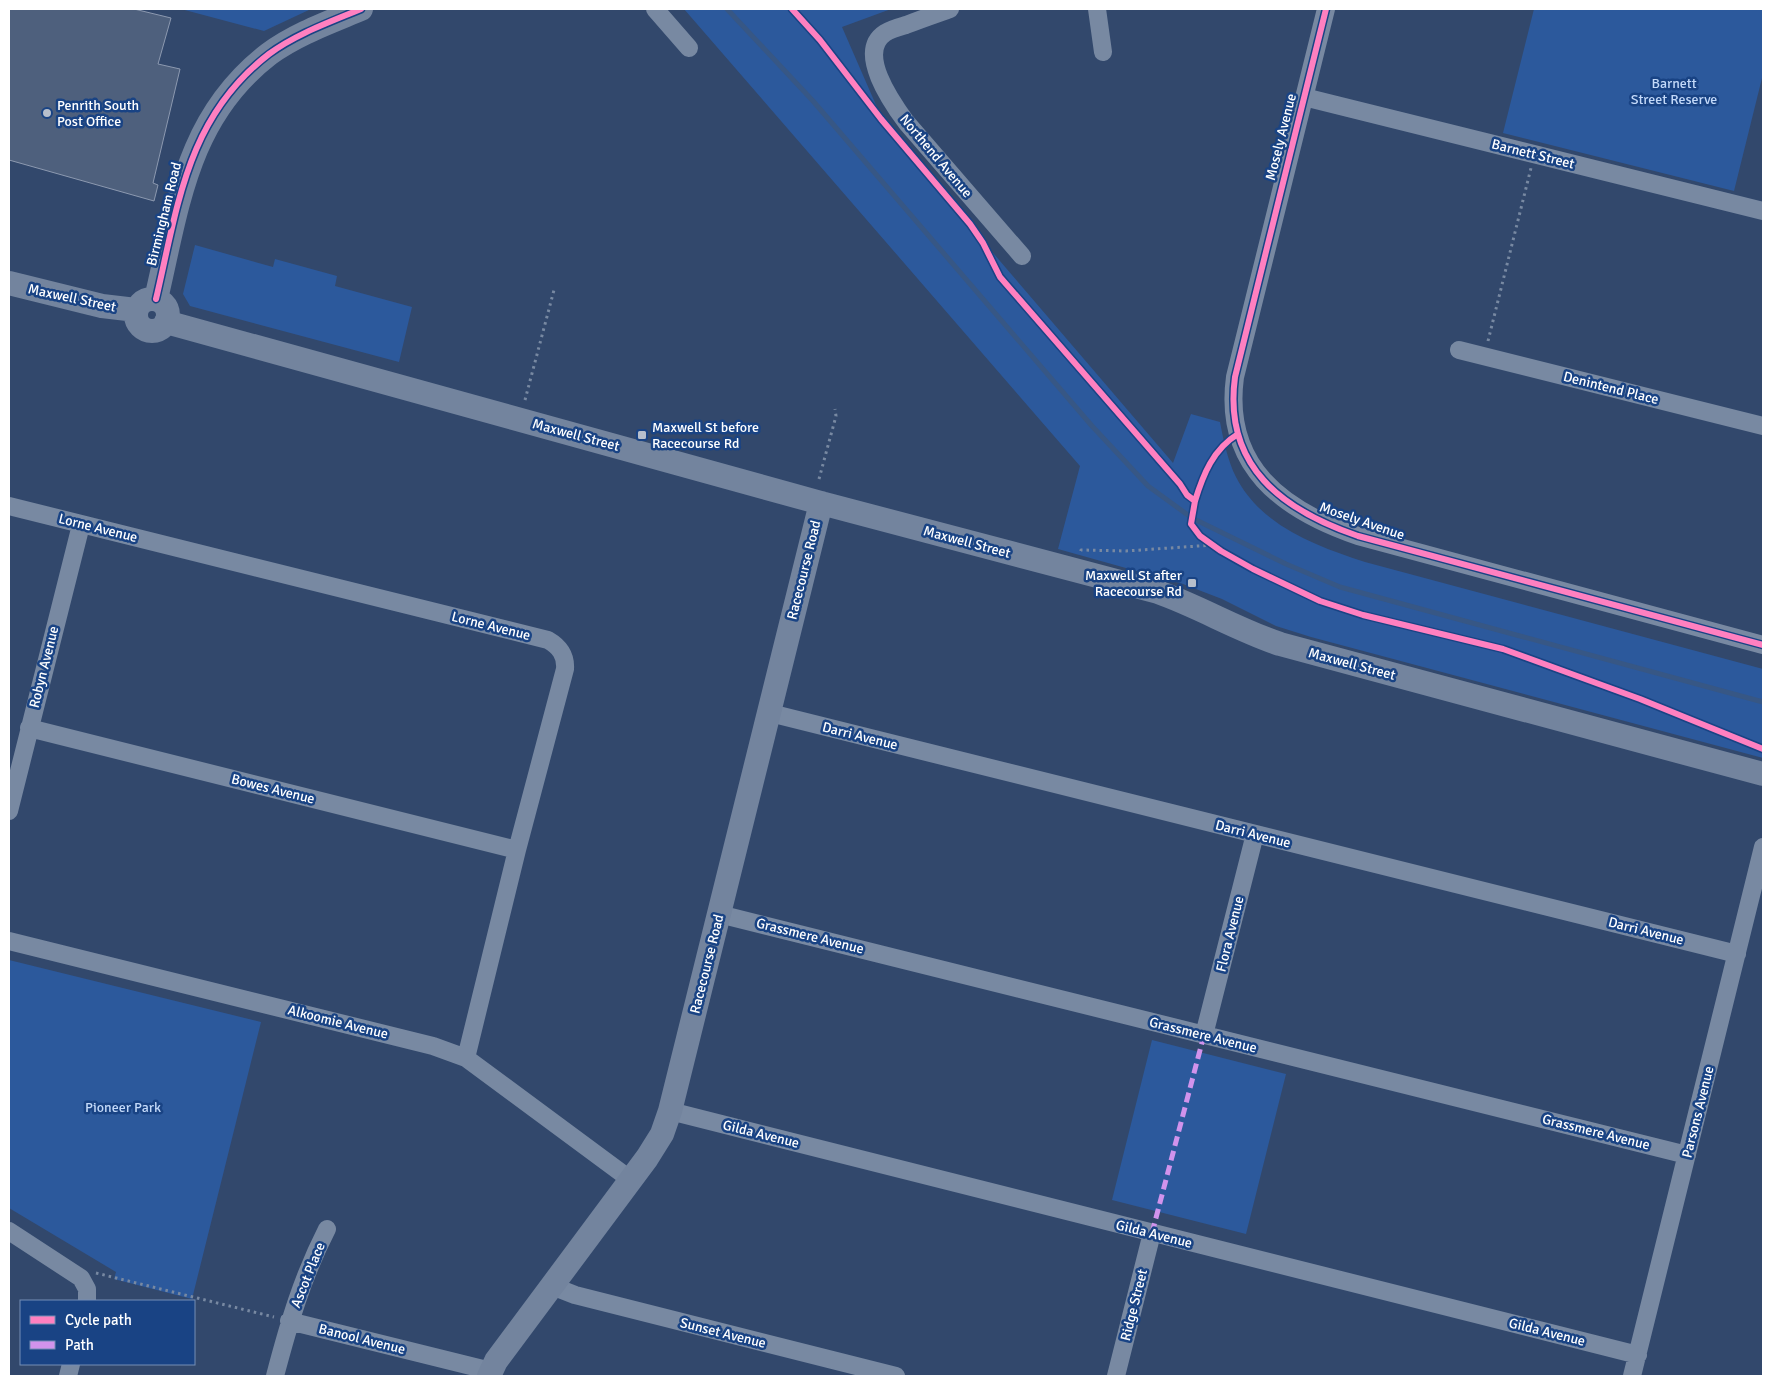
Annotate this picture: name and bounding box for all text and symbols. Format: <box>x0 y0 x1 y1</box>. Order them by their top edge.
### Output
park label: Barnett Street Reserve <box>1631 75 1717 108</box>
street label: Mosely Avenue <box>1262 92 1300 182</box>
place label: Penrith South Post Office <box>57 97 139 130</box>
marker: Penrith South Post Office <box>41 107 53 119</box>
street label: Northend Avenue <box>896 111 976 201</box>
street label: Barnett Street <box>1490 136 1576 173</box>
street label: Birmingham Road <box>143 160 185 268</box>
street label: Maxwell Street <box>26 280 118 316</box>
street label: Denintend Place <box>1562 368 1660 408</box>
street label: Maxwell Street <box>531 415 622 455</box>
place label: Maxwell St before Racecourse Rd <box>652 419 759 452</box>
marker: Maxwell St before Racecourse Rd <box>636 429 648 441</box>
street label: Mosely Avenue <box>1317 498 1407 544</box>
street label: Lorne Avenue <box>57 510 139 546</box>
street label: Racecourse Road <box>783 519 825 621</box>
street label: Maxwell Street <box>922 522 1013 562</box>
place label: Maxwell St after Racecourse Rd <box>1085 567 1183 600</box>
marker: Maxwell St after Racecourse Rd <box>1186 577 1198 589</box>
street label: Lorne Avenue <box>450 608 532 644</box>
street label: Robyn Avenue <box>26 624 62 710</box>
street label: Maxwell Street <box>1307 644 1398 684</box>
street label: Darri Avenue <box>820 718 900 754</box>
street label: Bowes Avenue <box>229 770 317 808</box>
street label: Darri Avenue <box>1213 816 1293 852</box>
street label: Flora Avenue <box>1212 894 1248 974</box>
street label: Racecourse Road <box>686 913 728 1015</box>
street label: Darri Avenue <box>1606 913 1686 949</box>
street label: Grassmere Avenue <box>754 914 866 958</box>
street label: Alkoomie Avenue <box>286 1001 390 1043</box>
street label: Grassmere Avenue <box>1147 1013 1259 1057</box>
street label: Parsons Avenue <box>1678 1064 1718 1160</box>
park label: Pioneer Park <box>85 1099 161 1116</box>
street label: Grassmere Avenue <box>1540 1110 1652 1154</box>
street label: Gilda Avenue <box>721 1116 801 1152</box>
street label: Gilda Avenue <box>1114 1216 1194 1252</box>
street label: Ascot Place <box>287 1240 329 1310</box>
street label: Ridge Street <box>1117 1267 1151 1343</box>
legend <box>20 1300 195 1365</box>
text: Cycle path <box>65 1311 132 1329</box>
street label: Sunset Avenue <box>678 1314 768 1352</box>
street label: Gilda Avenue <box>1507 1314 1587 1350</box>
street label: Banool Avenue <box>317 1320 407 1358</box>
text: Path <box>65 1336 94 1354</box>

